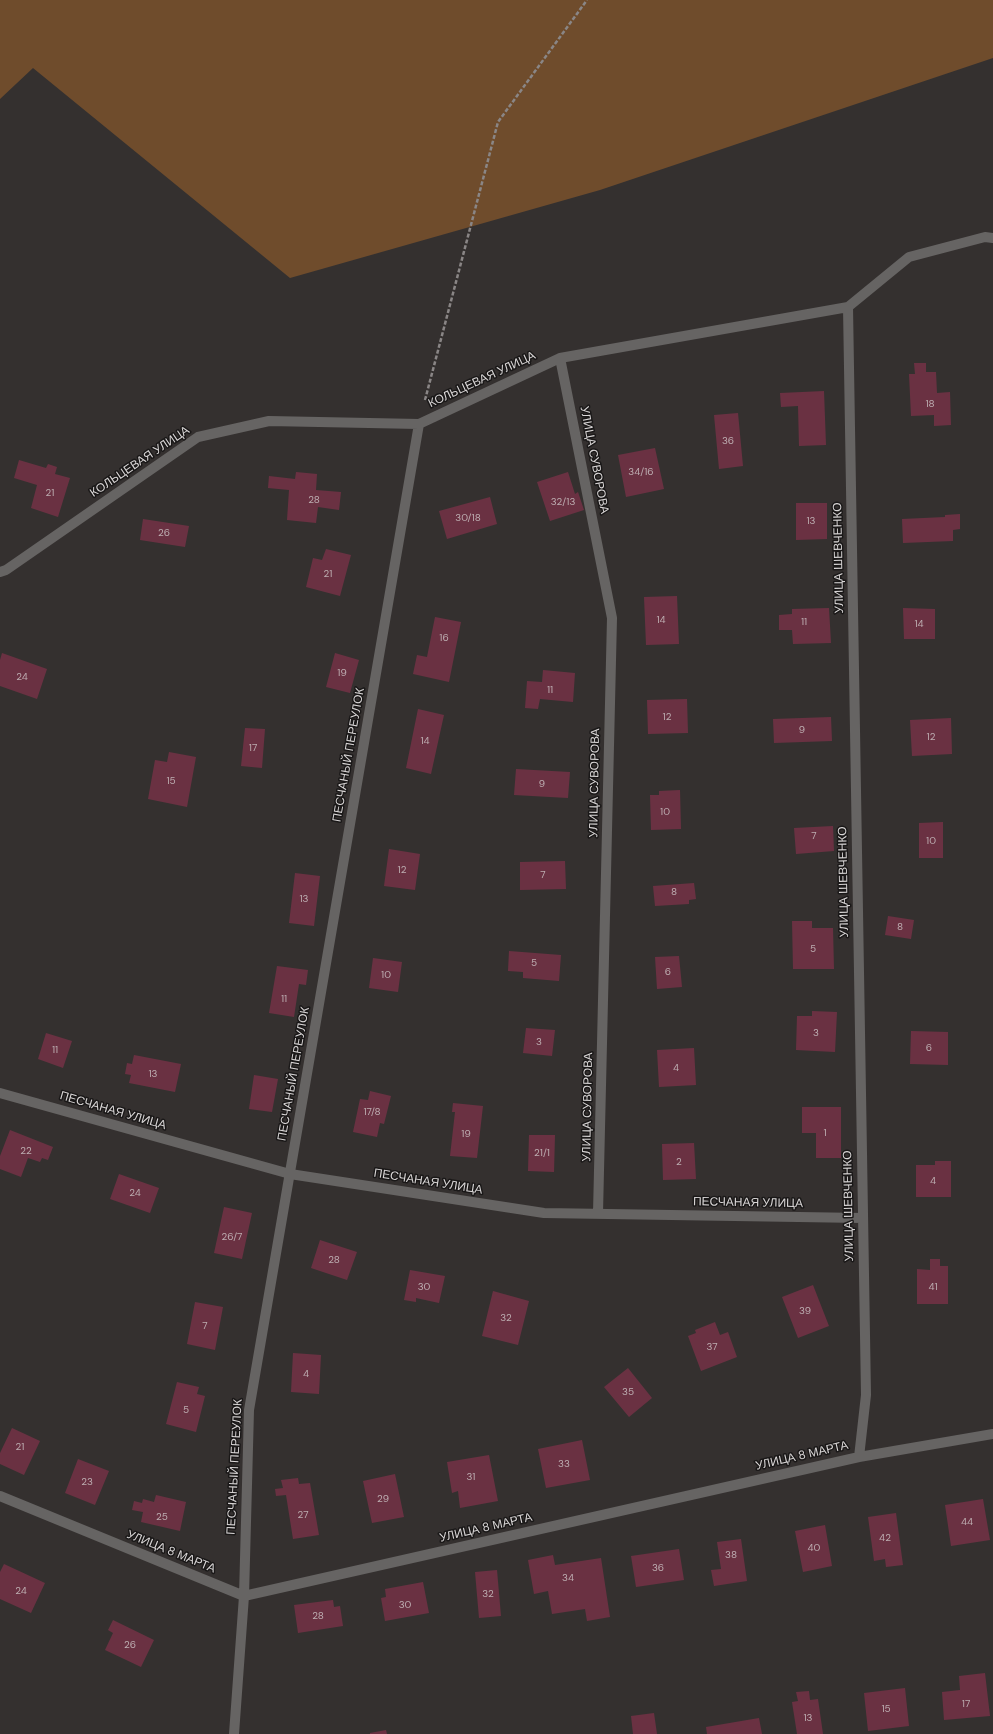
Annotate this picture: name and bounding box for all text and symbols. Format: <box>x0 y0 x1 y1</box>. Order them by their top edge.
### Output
street label: КОЛЬЦЕВАЯ УЛИЦА <box>426 349 538 411</box>
house number: 18 <box>925 398 935 410</box>
street label: УЛИЦА СУВОРОВА <box>577 405 611 515</box>
street label: КОЛЬЦЕВАЯ УЛИЦА <box>88 423 192 501</box>
house number: 36 <box>722 435 734 447</box>
house number: 34/16 <box>628 466 654 478</box>
house number: 21 <box>46 487 54 499</box>
house number: 28 <box>308 494 320 506</box>
house number: 32/13 <box>551 496 575 508</box>
street label: УЛИЦА ШЕВЧЕНКО <box>831 502 847 614</box>
house number: 30/18 <box>455 512 481 524</box>
house number: 13 <box>806 515 816 527</box>
house number: 26 <box>158 527 170 539</box>
house number: 21 <box>324 568 332 580</box>
house number: 14 <box>656 614 666 626</box>
house number: 11 <box>801 616 807 628</box>
house number: 14 <box>914 618 924 630</box>
house number: 16 <box>439 632 449 644</box>
house number: 19 <box>337 667 347 679</box>
house number: 24 <box>16 671 28 683</box>
house number: 11 <box>547 684 553 696</box>
street label: ПЕСЧАНЫЙ ПЕРЕУЛОК <box>330 687 368 823</box>
house number: 12 <box>663 711 671 723</box>
house number: 9 <box>799 724 805 736</box>
street label: УЛИЦА СУВОРОВА <box>587 728 603 838</box>
house number: 12 <box>927 731 935 743</box>
house number: 14 <box>420 735 430 747</box>
house number: 17 <box>249 742 257 754</box>
house number: 15 <box>166 775 176 787</box>
house number: 9 <box>539 778 545 790</box>
house number: 10 <box>660 806 670 818</box>
street label: УЛИЦА ШЕВЧЕНКО <box>836 826 852 938</box>
house number: 7 <box>811 830 817 842</box>
house number: 10 <box>926 835 936 847</box>
house number: 12 <box>398 864 406 876</box>
house number: 7 <box>540 869 546 881</box>
house number: 8 <box>671 886 677 898</box>
house number: 13 <box>299 893 309 905</box>
house number: 8 <box>897 921 903 933</box>
house number: 5 <box>810 943 816 955</box>
house number: 5 <box>531 957 537 969</box>
house number: 6 <box>665 966 671 978</box>
house number: 10 <box>381 969 391 981</box>
house number: 11 <box>281 993 287 1005</box>
street label: ПЕСЧАНЫЙ ПЕРЕУЛОК <box>275 1006 313 1142</box>
house number: 3 <box>813 1027 819 1039</box>
house number: 3 <box>536 1036 542 1048</box>
house number: 6 <box>926 1042 932 1054</box>
house number: 11 <box>52 1044 58 1056</box>
street label: УЛИЦА СУВОРОВА <box>580 1052 596 1162</box>
house number: 4 <box>673 1062 679 1074</box>
house number: 13 <box>148 1068 158 1080</box>
street label: ПЕСЧАНАЯ УЛИЦА <box>58 1089 168 1133</box>
house number: 17/8 <box>363 1106 381 1118</box>
house number: 1 <box>823 1127 827 1139</box>
house number: 19 <box>461 1128 471 1140</box>
house number: 22 <box>20 1145 32 1157</box>
house number: 21/1 <box>534 1147 550 1159</box>
street label: УЛИЦА ШЕВЧЕНКО <box>841 1150 857 1262</box>
house number: 2 <box>676 1156 682 1168</box>
street label: ПЕСЧАНАЯ УЛИЦА <box>373 1166 483 1198</box>
house number: 4 <box>930 1175 936 1187</box>
house number: 24 <box>129 1187 141 1199</box>
street label: ПЕСЧАНАЯ УЛИЦА <box>693 1195 803 1211</box>
house number: 26/7 <box>222 1231 242 1243</box>
house number: 28 <box>328 1254 340 1266</box>
house number: 30 <box>418 1281 430 1293</box>
house number: 41 <box>928 1281 938 1293</box>
house number: 39 <box>799 1305 811 1317</box>
house number: 32 <box>500 1312 512 1324</box>
house number: 7 <box>202 1320 208 1332</box>
house number: 37 <box>706 1341 718 1353</box>
house number: 4 <box>303 1368 309 1380</box>
house number: 35 <box>622 1386 634 1398</box>
street label: ПЕСЧАНЫЙ ПЕРЕУЛОК <box>224 1399 246 1535</box>
house number: 5 <box>183 1404 189 1416</box>
street label: УЛИЦА 8 МАРТА <box>754 1438 850 1474</box>
house number: 21 <box>16 1441 24 1453</box>
house number: 33 <box>558 1458 570 1470</box>
house number: 31 <box>467 1471 475 1483</box>
house number: 23 <box>81 1476 93 1488</box>
house number: 29 <box>377 1493 389 1505</box>
house number: 27 <box>298 1509 308 1521</box>
street label: УЛИЦА 8 МАРТА <box>438 1510 534 1546</box>
house number: 25 <box>156 1511 168 1523</box>
house number: 44 <box>961 1516 973 1528</box>
street label: УЛИЦА 8 МАРТА <box>124 1528 218 1576</box>
house number: 42 <box>879 1532 891 1544</box>
house number: 40 <box>808 1542 820 1554</box>
house number: 38 <box>725 1549 737 1561</box>
house number: 36 <box>652 1562 664 1574</box>
house number: 34 <box>562 1572 574 1584</box>
house number: 24 <box>15 1585 27 1597</box>
house number: 32 <box>482 1588 494 1600</box>
house number: 30 <box>399 1599 411 1611</box>
house number: 28 <box>312 1610 324 1622</box>
house number: 26 <box>124 1639 136 1651</box>
house number: 17 <box>962 1698 970 1710</box>
house number: 15 <box>881 1703 891 1715</box>
house number: 13 <box>803 1712 813 1724</box>

